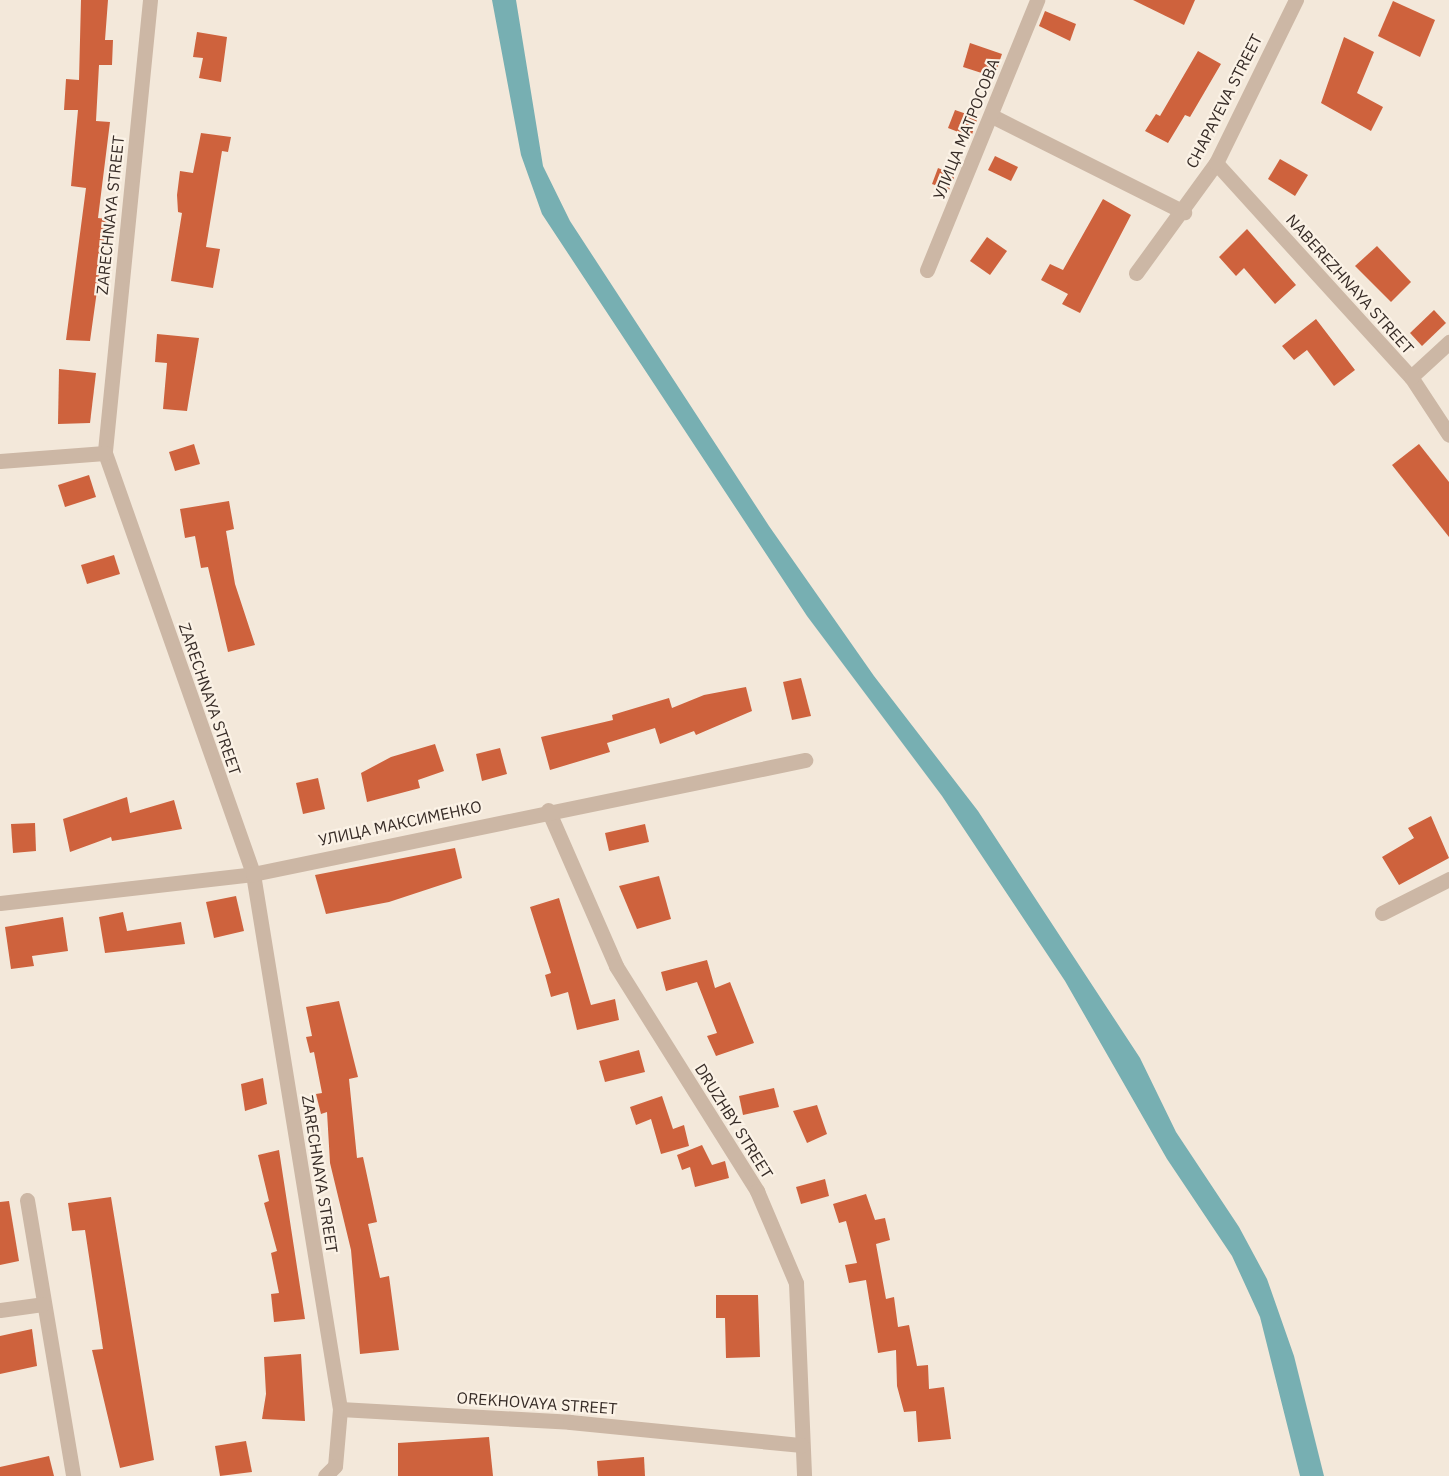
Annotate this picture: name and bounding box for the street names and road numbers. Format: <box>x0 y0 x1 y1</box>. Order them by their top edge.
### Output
street label: CHAPAYEVA STREET <box>1182 31 1266 171</box>
street label: УЛИЦА МАТРОСОВА <box>929 56 1003 202</box>
street label: ZARECHNAYA STREET <box>92 134 128 296</box>
street label: NABEREZHNAYA STREET <box>1282 210 1418 358</box>
street label: ZARECHNAYA STREET <box>175 620 245 778</box>
street label: УЛИЦА МАКСИМЕНКО <box>317 796 483 850</box>
street label: DRUZHBY STREET <box>691 1060 777 1182</box>
street label: ZARECHNAYA STREET <box>298 1093 342 1255</box>
street label: OREKHOVAYA STREET <box>456 1388 618 1418</box>

